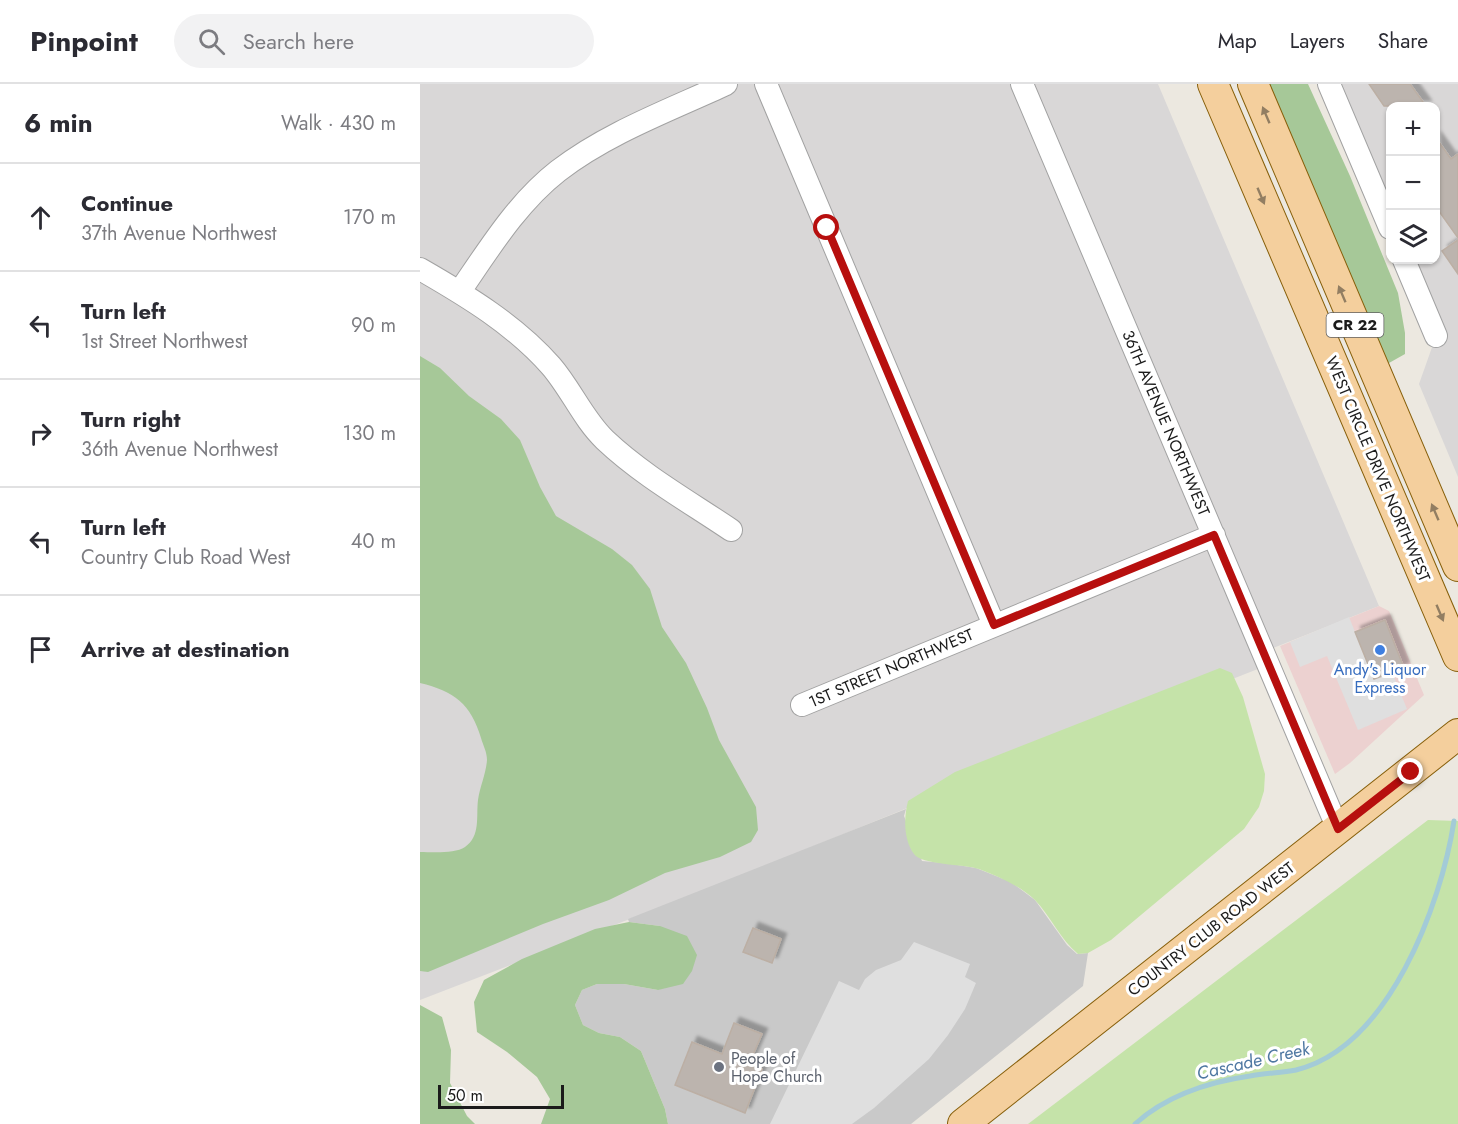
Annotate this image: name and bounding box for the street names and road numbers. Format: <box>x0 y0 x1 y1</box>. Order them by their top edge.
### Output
road number: CR 22 <box>1326 313 1384 337</box>
street label: 36TH AVENUE NORTHWEST <box>1116 327 1216 520</box>
street label: WEST CIRCLE DRIVE NORTHWEST <box>1320 353 1436 586</box>
street label: 1ST STREET NORTHWEST <box>805 623 977 713</box>
street label: COUNTRY CLUB ROAD WEST <box>1123 856 1300 1002</box>

